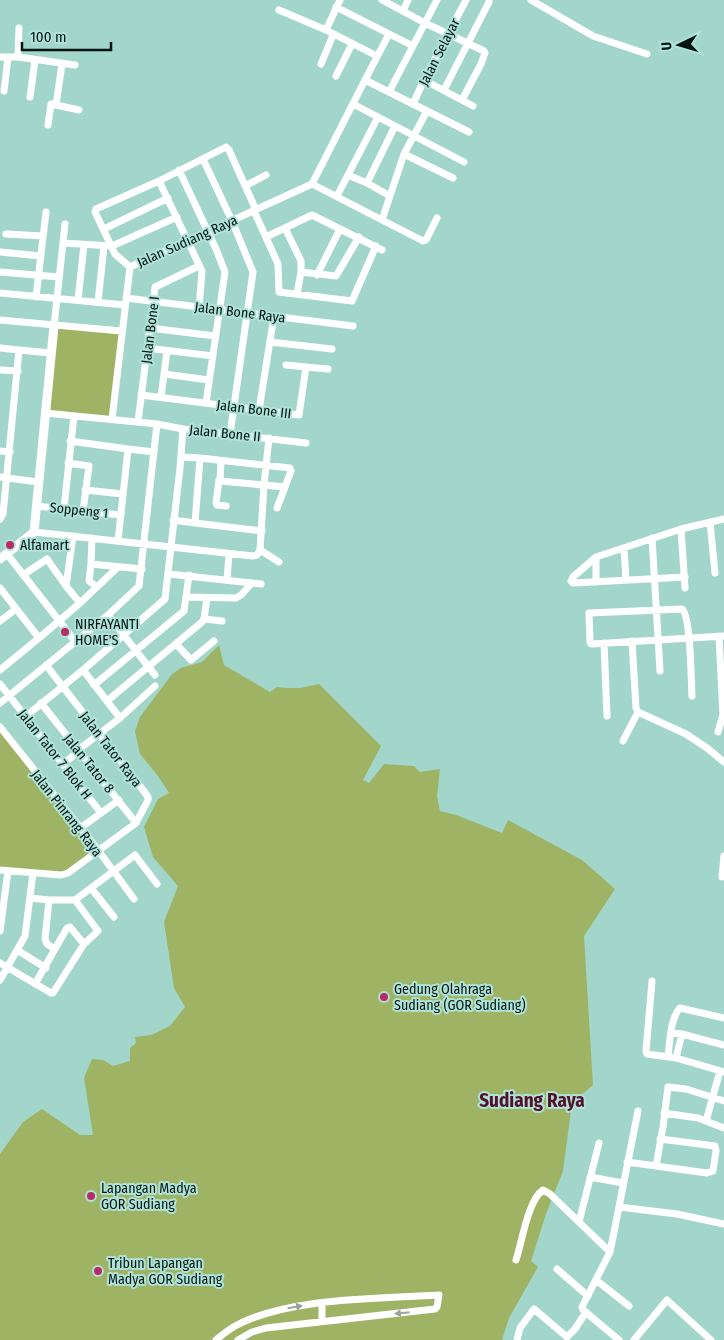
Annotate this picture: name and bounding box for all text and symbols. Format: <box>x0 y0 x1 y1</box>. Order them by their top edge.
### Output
street label: Jalan Selayar <box>415 15 464 89</box>
scale bar <box>22 20 111 52</box>
north arrow <box>654 20 704 70</box>
text: 100 m <box>30 28 67 46</box>
text: U <box>658 41 675 51</box>
street label: Jalan Sudiang Raya <box>134 212 240 271</box>
street label: Jalan Bone I <box>138 295 163 365</box>
street label: Jalan Bone Raya <box>194 298 286 327</box>
street label: Jalan Bone III <box>216 396 292 423</box>
street label: Jalan Bone II <box>188 421 261 446</box>
street label: Soppeng 1 <box>49 499 109 522</box>
place label: Alfamart <box>20 537 69 554</box>
marker: Alfamart <box>4 539 16 551</box>
place label: NIRFAYANTI HOME'S <box>75 616 139 649</box>
marker: NIRFAYANTI HOME'S <box>59 626 71 638</box>
street label: Jalan Tator 7 Blok H <box>14 706 95 803</box>
street label: Jalan Tator Raya <box>76 708 145 791</box>
street label: Jalan Tator 8 <box>60 730 118 796</box>
street label: Jalan Pinrang Raya <box>27 766 106 860</box>
place label: Gedung Olahraga Sudiang (GOR Sudiang) <box>394 981 526 1014</box>
marker: Gedung Olahraga Sudiang (GOR Sudiang) <box>378 991 390 1003</box>
district label: Sudiang Raya <box>479 1089 585 1112</box>
place label: Lapangan Madya GOR Sudiang <box>101 1180 197 1213</box>
marker: Lapangan Madya GOR Sudiang <box>85 1190 97 1202</box>
place label: Tribun Lapangan Madya GOR Sudiang <box>108 1255 223 1288</box>
marker: Tribun Lapangan Madya GOR Sudiang <box>92 1265 104 1277</box>
one-way arrow <box>288 1303 304 1311</box>
one-way arrow <box>394 1309 410 1317</box>

